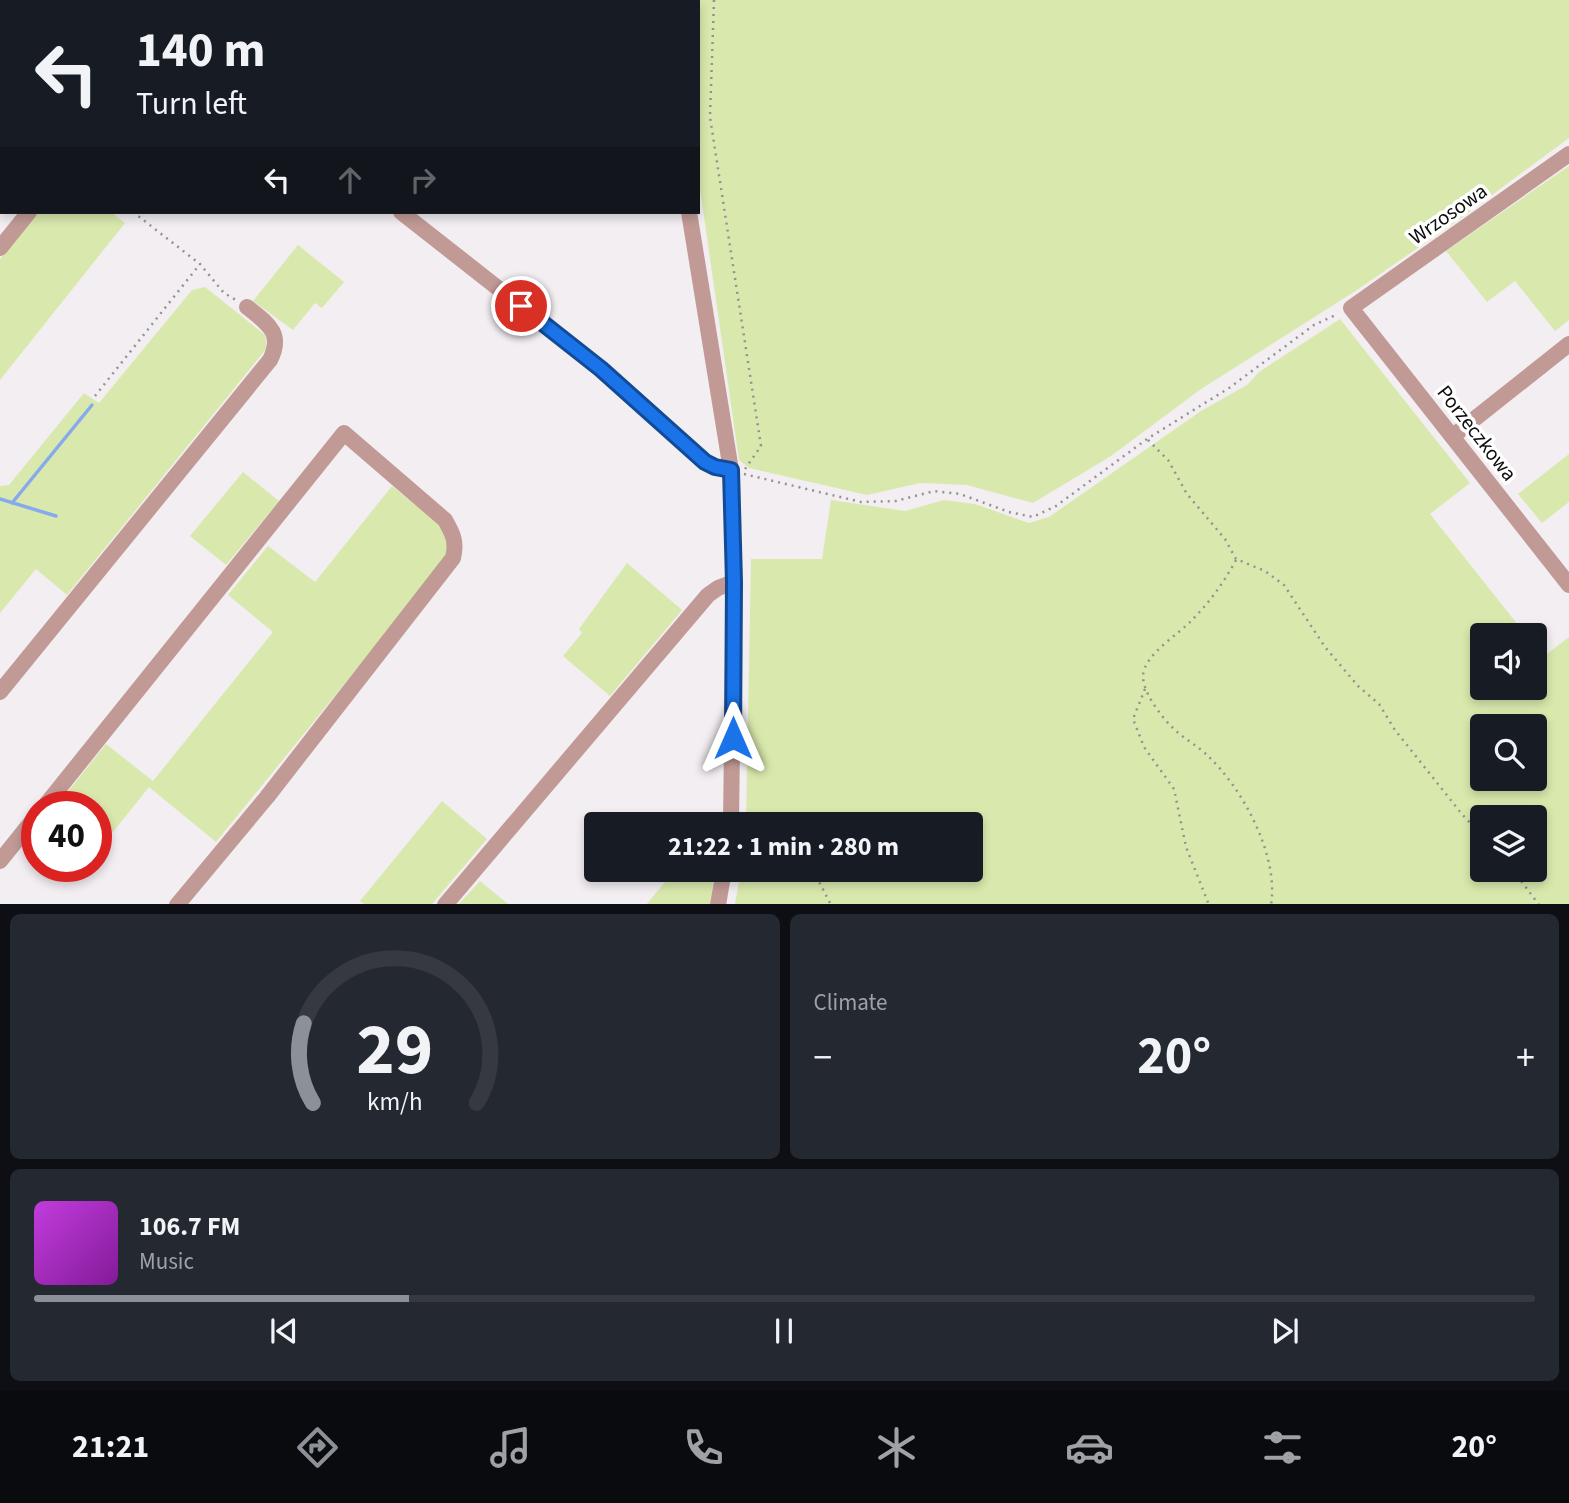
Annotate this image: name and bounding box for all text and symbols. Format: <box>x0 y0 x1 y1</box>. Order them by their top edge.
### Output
text: 140 m <box>136 16 265 86</box>
icon: left <box>21 28 112 119</box>
text: Turn left <box>136 81 247 127</box>
icon: left <box>258 161 296 199</box>
icon: ahead <box>331 161 369 199</box>
icon: right <box>404 161 442 199</box>
street label: Wrzosowa <box>1403 176 1493 252</box>
pin <box>491 276 551 336</box>
icon: arrive <box>502 287 540 325</box>
street label: Porzeczkowa <box>1430 379 1524 487</box>
map controls <box>1470 623 1547 882</box>
button: sound <box>1470 623 1547 700</box>
position arrow <box>696 701 770 775</box>
button: search <box>1470 714 1547 791</box>
speed limit sign: 40 <box>21 791 112 882</box>
button: layers <box>1470 805 1547 882</box>
text: 21:22 · 1 min · 280 m <box>668 828 899 865</box>
text: Climate <box>814 986 887 1019</box>
text: 29 <box>356 998 433 1102</box>
text: 20° <box>1137 1020 1211 1094</box>
text: − <box>814 1031 832 1085</box>
text: + <box>1516 1031 1535 1085</box>
text: km/h <box>367 1083 423 1119</box>
text: 106.7 FM <box>139 1208 240 1245</box>
text: Music <box>139 1245 194 1278</box>
icon: previous <box>265 1312 303 1350</box>
icon: pause <box>765 1312 803 1350</box>
icon: next <box>1266 1312 1304 1350</box>
icon: directions <box>293 1423 342 1472</box>
icon: music <box>486 1423 535 1472</box>
icon: phone <box>679 1423 728 1472</box>
icon: climate <box>872 1423 921 1472</box>
icon: car <box>1065 1423 1114 1472</box>
icon: filters <box>1258 1423 1307 1472</box>
text: 21:21 <box>72 1424 149 1470</box>
text: 20° <box>1451 1424 1497 1470</box>

